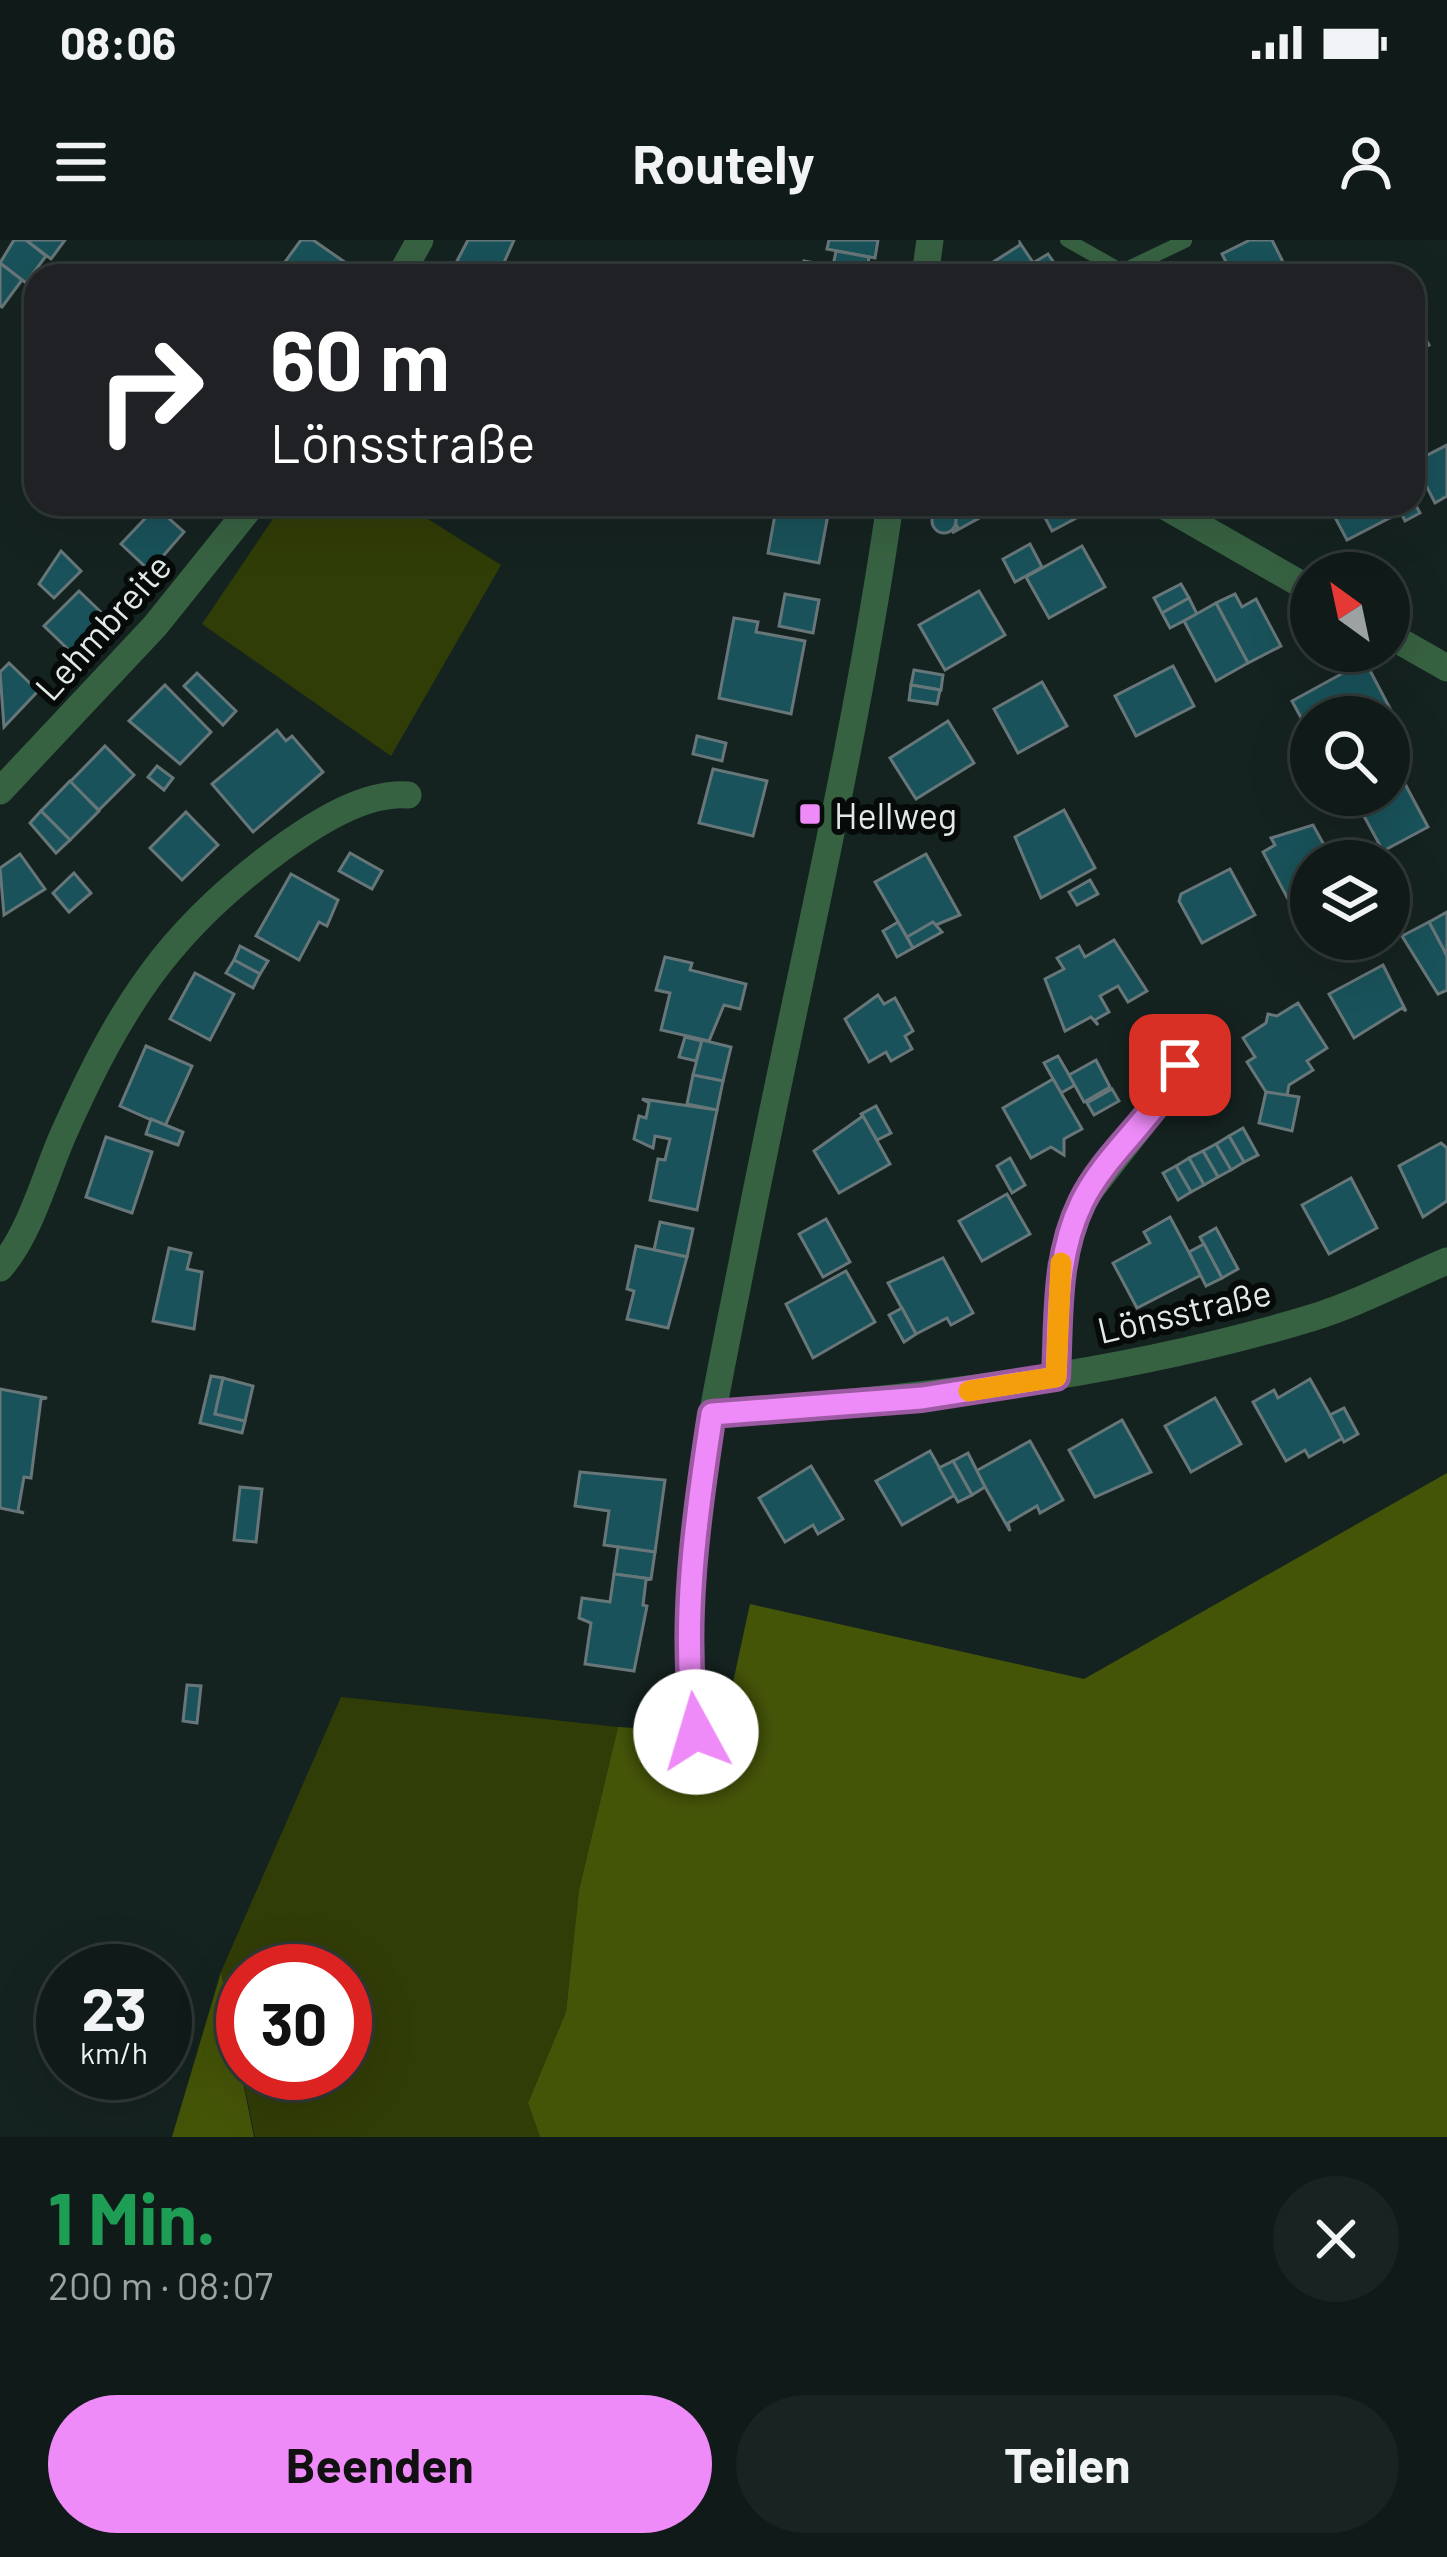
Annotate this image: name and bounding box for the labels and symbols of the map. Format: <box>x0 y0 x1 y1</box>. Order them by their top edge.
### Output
street label: Lehmbreite <box>25 544 179 708</box>
north arrow <box>1290 552 1410 672</box>
place label: Hellweg <box>834 793 957 836</box>
marker: Hellweg <box>797 801 823 827</box>
pin <box>1129 1014 1231 1116</box>
street label: Lönsstraße <box>1093 1269 1275 1351</box>
position arrow <box>633 1669 759 1795</box>
speed limit sign: 30 <box>216 1944 372 2100</box>

